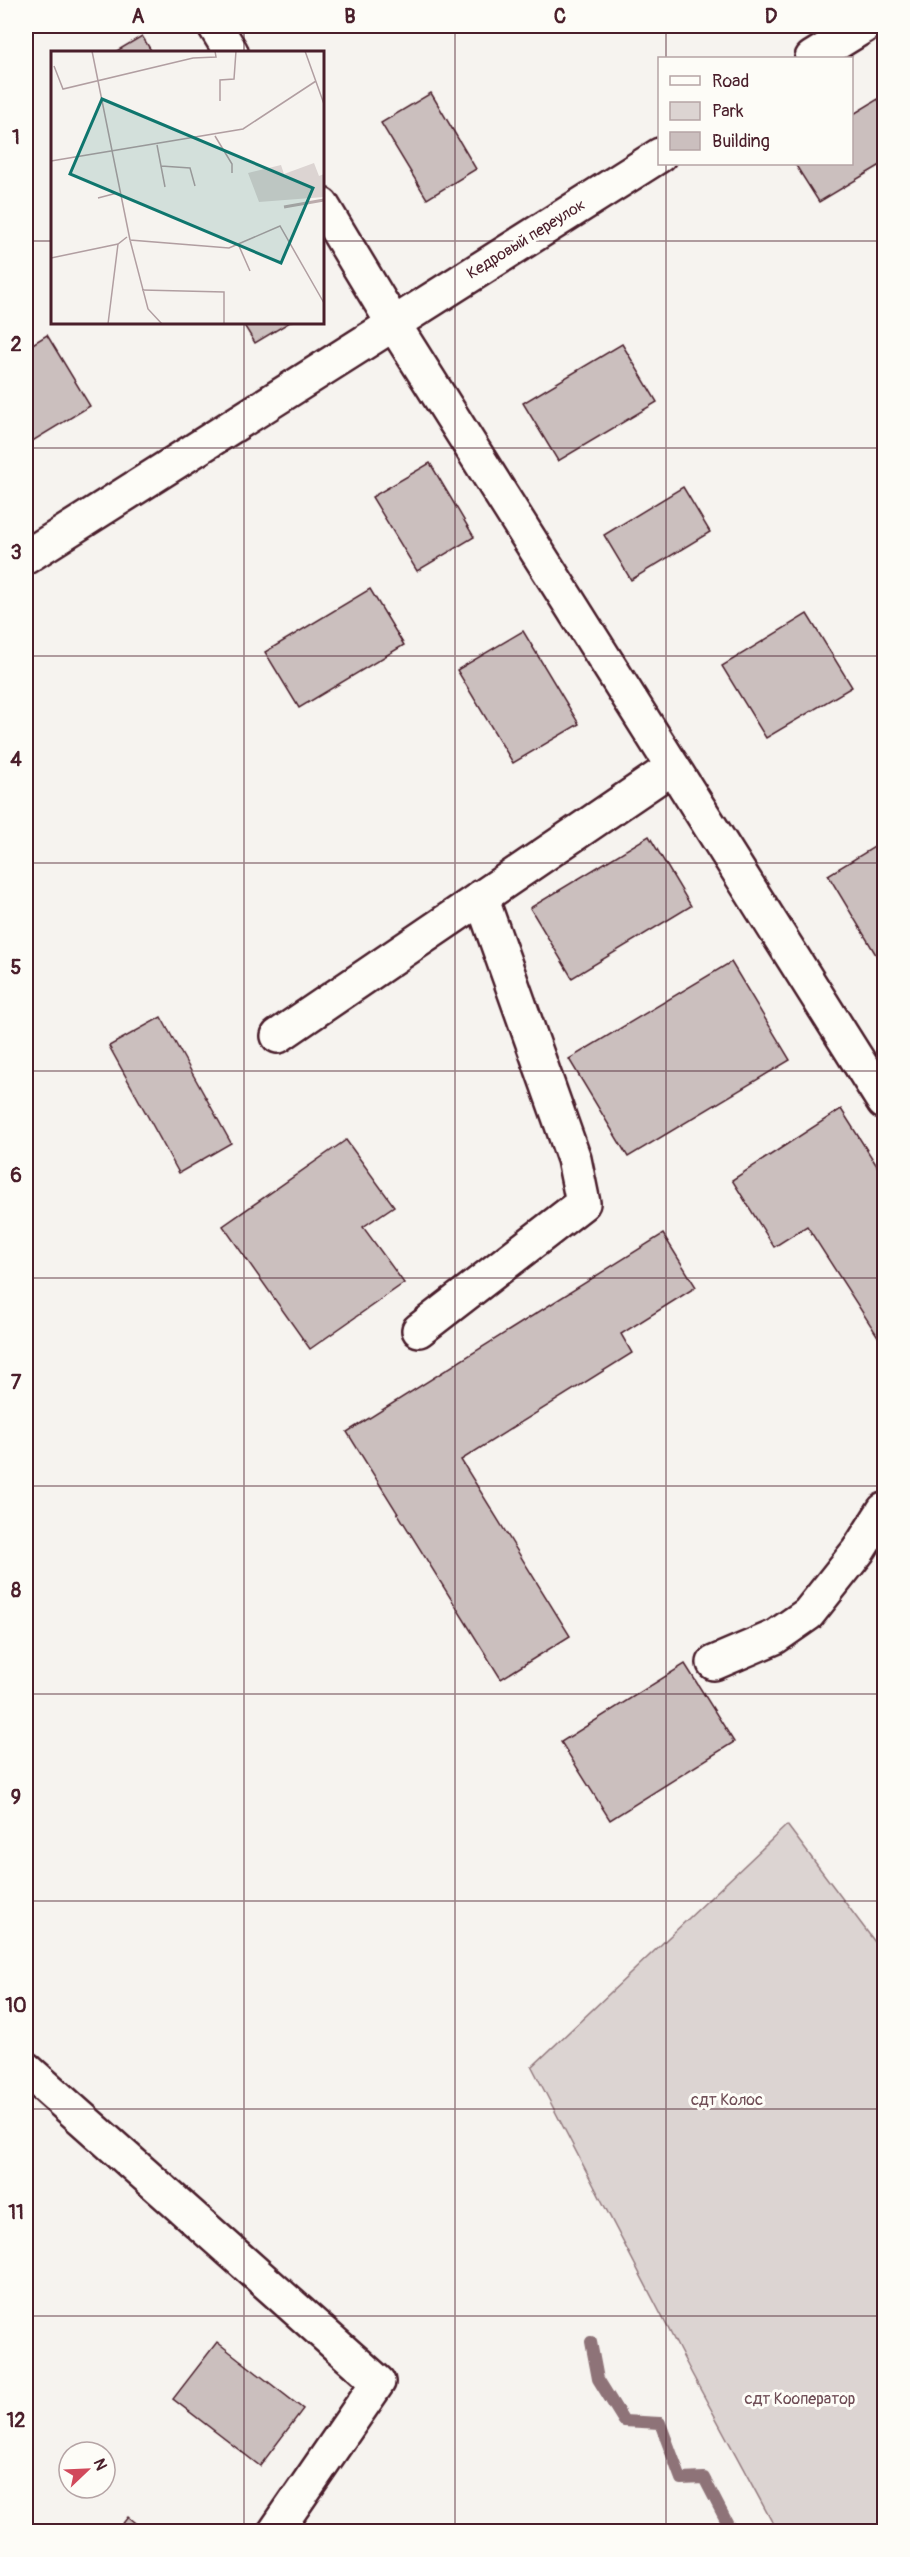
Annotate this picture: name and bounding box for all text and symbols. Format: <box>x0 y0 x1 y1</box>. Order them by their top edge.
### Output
text: A <box>132 4 145 29</box>
text: B <box>344 4 356 29</box>
text: C <box>554 4 566 29</box>
text: D <box>765 4 778 29</box>
inset map <box>51 51 324 324</box>
legend <box>658 57 853 165</box>
text: Road <box>712 70 749 93</box>
text: Park <box>712 100 744 123</box>
text: 1 <box>12 125 20 150</box>
text: Building <box>712 130 770 153</box>
street label: Кедровый переулок <box>463 195 589 283</box>
text: 2 <box>10 332 22 357</box>
text: 3 <box>10 540 22 565</box>
text: 4 <box>10 747 22 772</box>
text: 5 <box>11 955 22 980</box>
text: 6 <box>10 1163 22 1188</box>
text: 7 <box>11 1370 22 1395</box>
text: 8 <box>11 1578 21 1603</box>
text: 9 <box>11 1785 21 1810</box>
text: 10 <box>5 1993 27 2018</box>
park label: сдт Колос <box>691 2090 763 2110</box>
text: 11 <box>8 2200 24 2225</box>
park label: сдт Кооператор <box>745 2389 855 2409</box>
text: 12 <box>7 2408 26 2433</box>
north arrow <box>57 2440 117 2500</box>
text: N <box>89 2456 111 2474</box>

